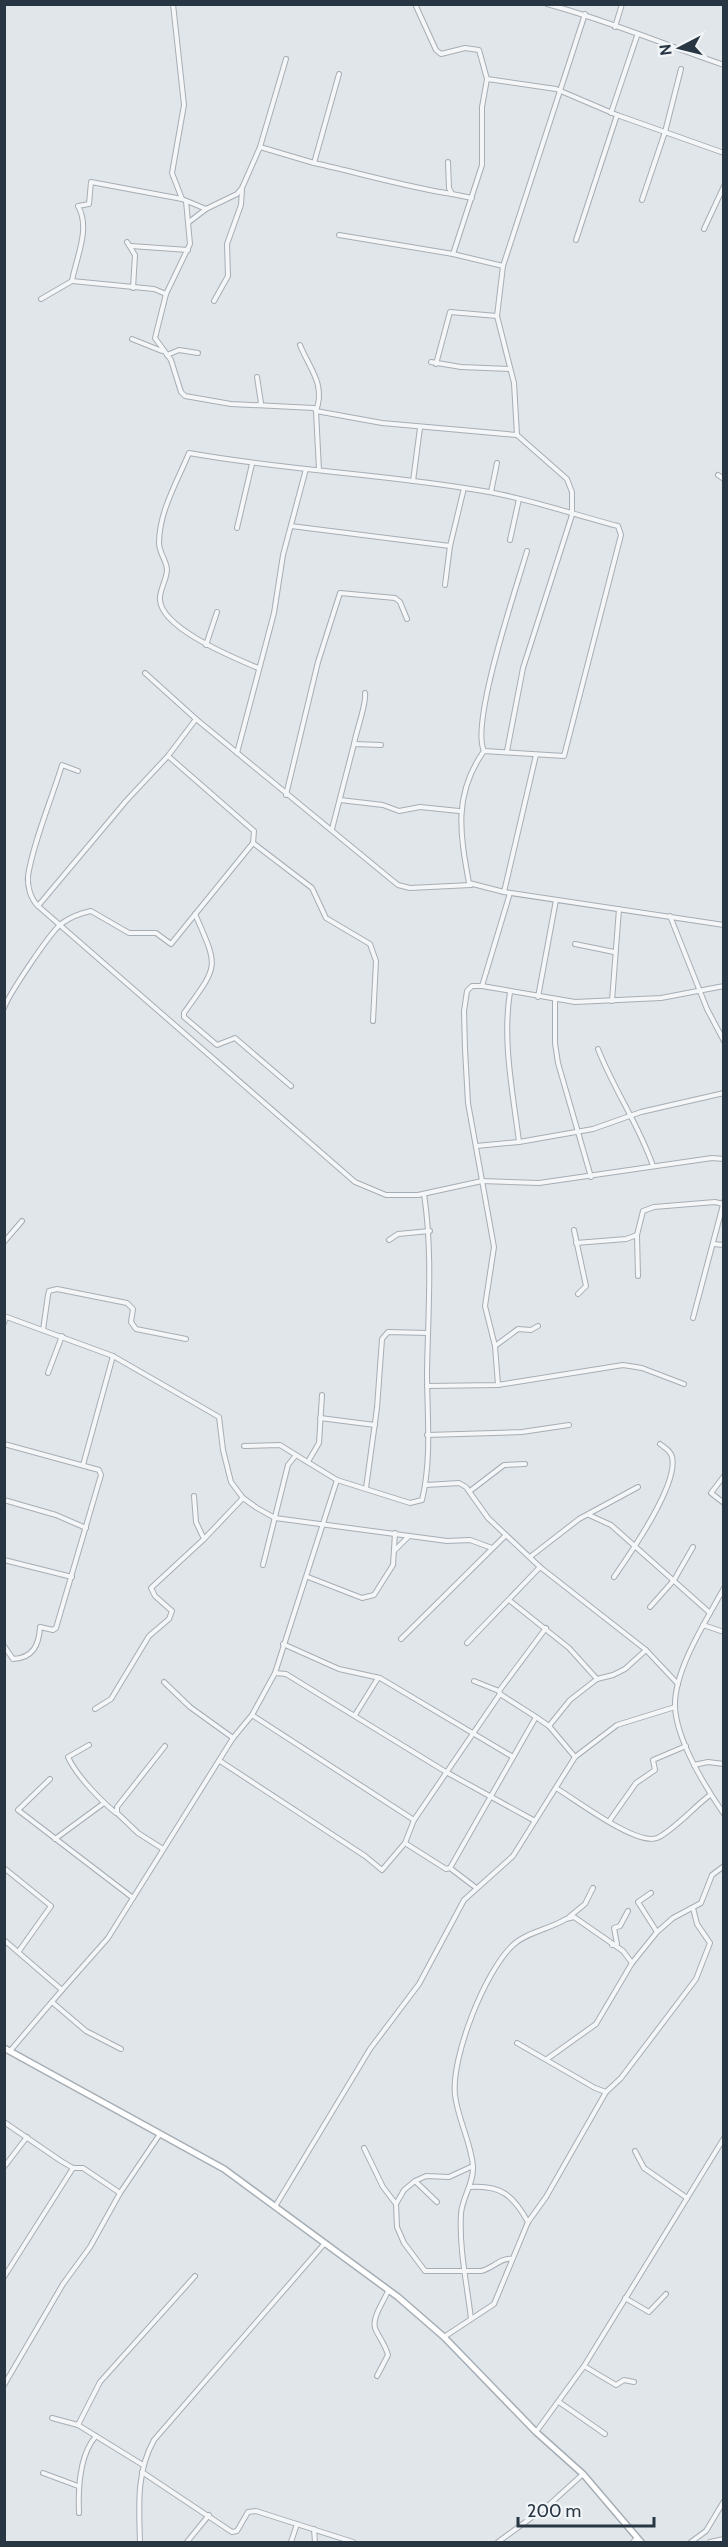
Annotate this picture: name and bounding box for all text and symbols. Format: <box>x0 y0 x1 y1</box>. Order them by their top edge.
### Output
north arrow <box>650 18 710 78</box>
text: N <box>655 43 676 57</box>
scale bar <box>518 2490 654 2528</box>
text: 200 m <box>527 2500 581 2522</box>

